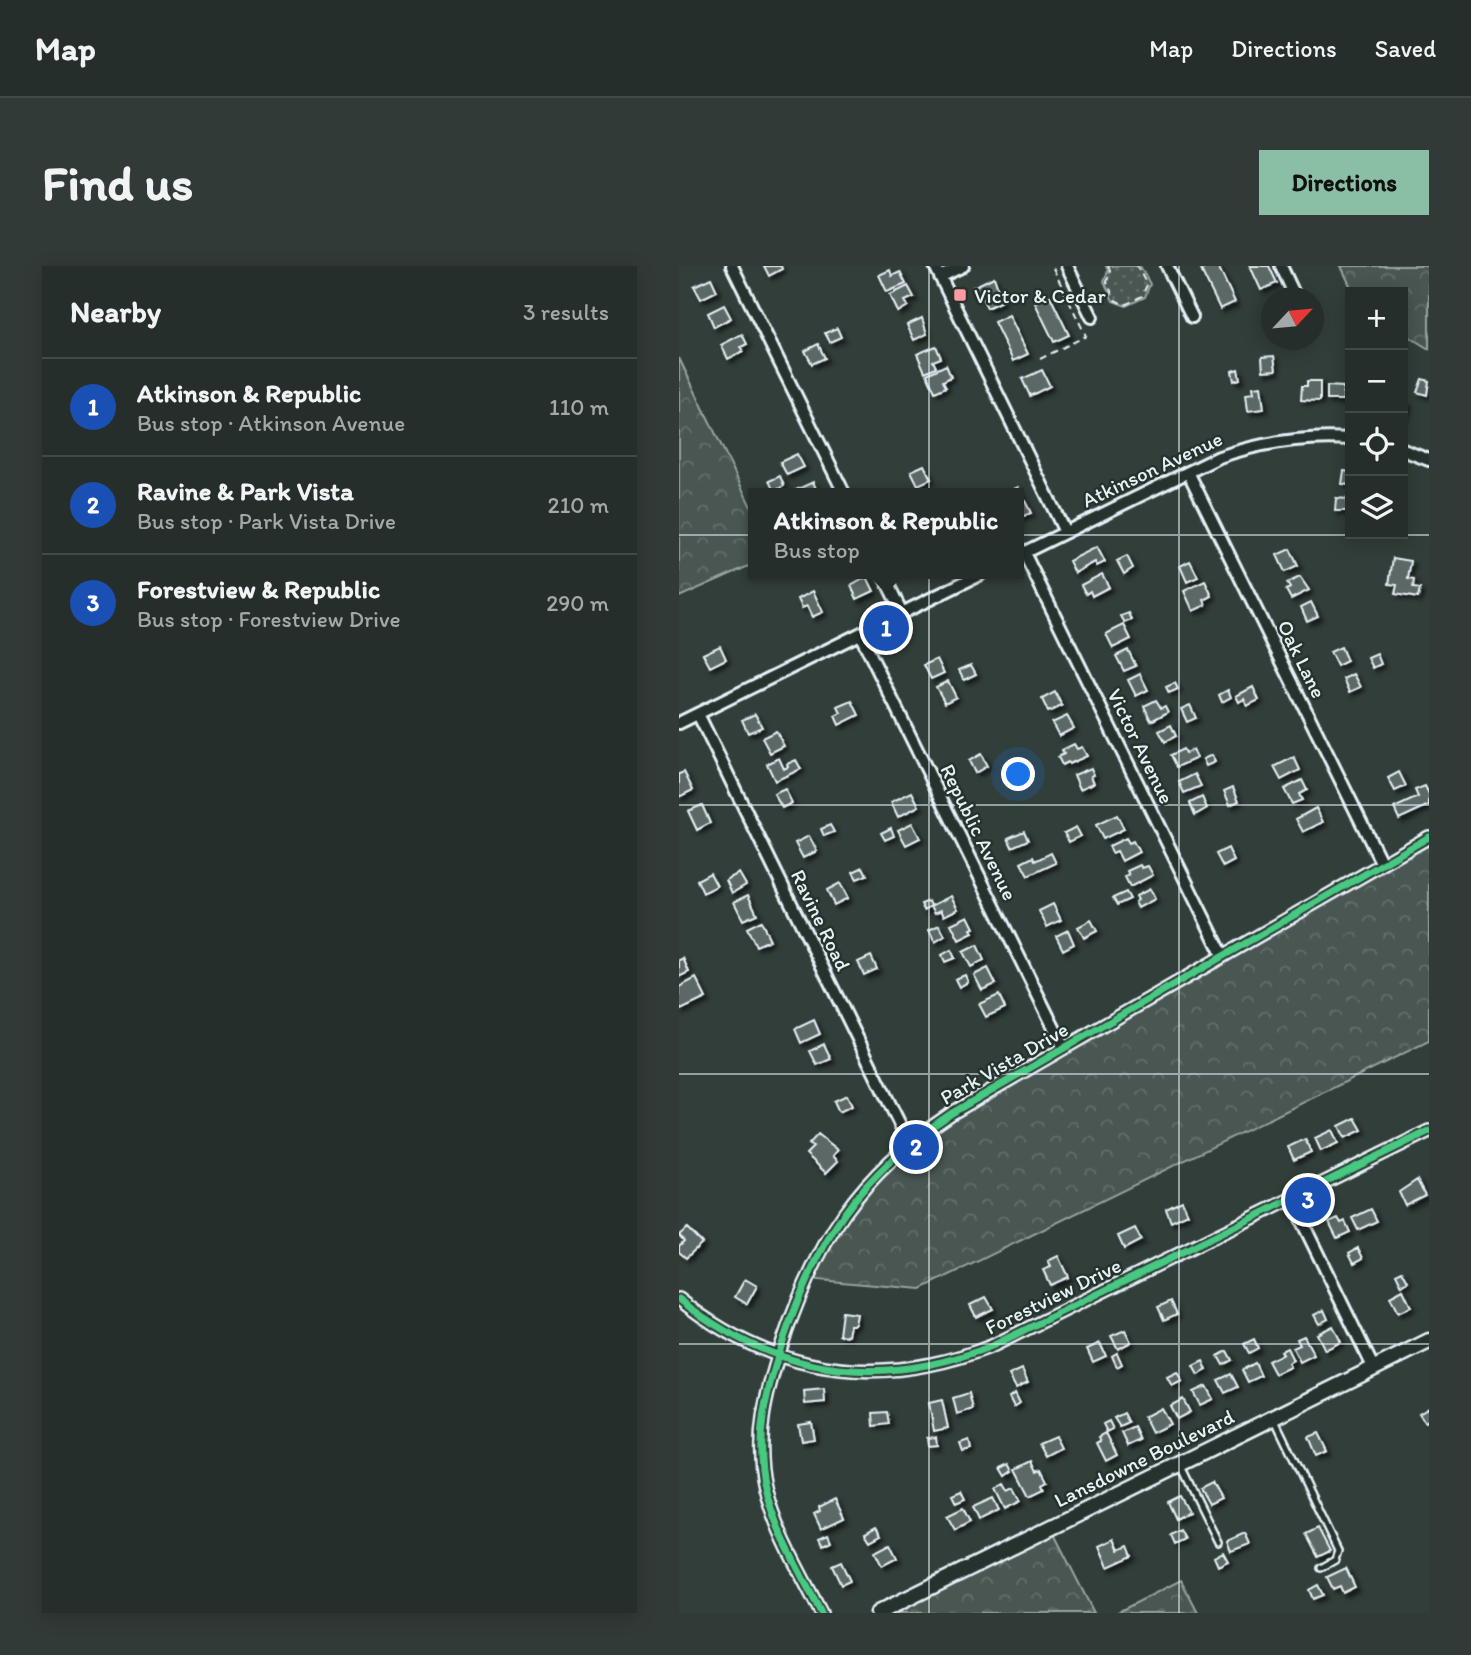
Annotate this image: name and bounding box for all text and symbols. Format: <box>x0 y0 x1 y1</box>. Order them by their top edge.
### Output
text: Map <box>35 29 96 68</box>
text: Map <box>1149 34 1193 63</box>
text: Directions <box>1231 34 1337 63</box>
text: Saved <box>1375 34 1436 63</box>
button: Directions <box>1259 150 1429 215</box>
text: Find us <box>42 153 193 212</box>
place label: Victor & Cedar <box>974 283 1106 308</box>
marker: Victor & Cedar <box>952 287 968 303</box>
north arrow <box>1261 287 1324 350</box>
map controls <box>1345 287 1408 539</box>
button: + <box>1345 287 1408 350</box>
text: Nearby <box>70 293 161 330</box>
text: 3 results <box>523 298 609 326</box>
button: − <box>1345 350 1408 413</box>
text: Atkinson & Republic <box>137 377 361 409</box>
text: 1 <box>88 393 98 421</box>
text: 110 m <box>549 393 609 421</box>
text: Bus stop · Atkinson Avenue <box>137 409 405 437</box>
button: locate <box>1345 413 1408 476</box>
street label: Atkinson Avenue <box>1078 426 1226 512</box>
text: Ravine & Park Vista <box>137 475 354 507</box>
button: layers <box>1345 476 1408 539</box>
popup <box>748 488 1024 579</box>
text: 2 <box>87 491 99 519</box>
text: 210 m <box>548 491 609 519</box>
text: Atkinson & Republic <box>774 504 998 536</box>
text: Bus stop · Park Vista Drive <box>137 507 396 535</box>
text: Bus stop <box>774 536 860 564</box>
text: Forestview & Republic <box>137 573 380 605</box>
text: 3 <box>87 589 99 617</box>
text: 290 m <box>546 589 609 617</box>
pin: 1 <box>863 602 909 654</box>
text: Bus stop · Forestview Drive <box>137 605 401 633</box>
street label: Oak Lane <box>1272 616 1332 702</box>
street label: Victor Avenue <box>1102 684 1180 808</box>
your location <box>1001 757 1035 791</box>
street label: Republic Avenue <box>935 760 1023 904</box>
street label: Ravine Road <box>786 865 857 975</box>
street label: Park Vista Drive <box>936 1016 1072 1110</box>
pin: 2 <box>893 1121 939 1173</box>
pin: 3 <box>1285 1174 1331 1226</box>
street label: Forestview Drive <box>981 1252 1125 1340</box>
street label: Lansdowne Boulevard <box>1050 1403 1239 1512</box>

